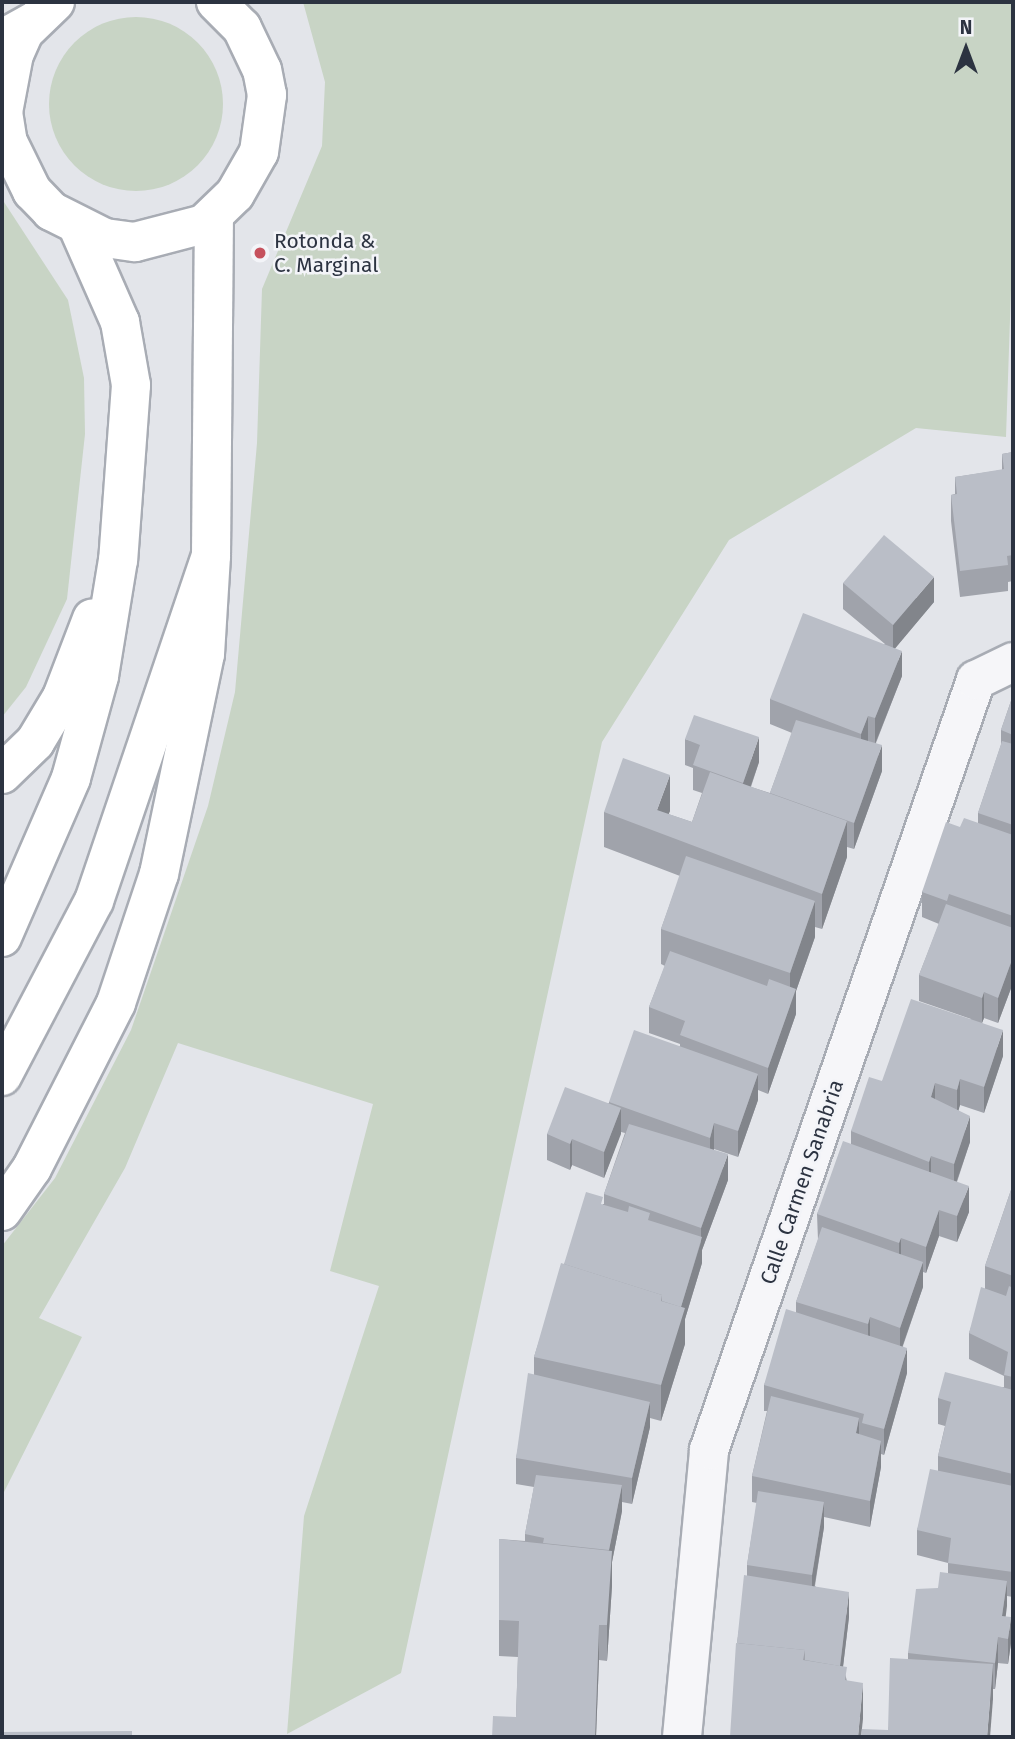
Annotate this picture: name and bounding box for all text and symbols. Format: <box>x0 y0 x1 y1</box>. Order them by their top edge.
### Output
north arrow <box>931 14 1001 84</box>
text: N <box>960 16 972 39</box>
place label: Rotonda & C. Marginal <box>274 228 378 278</box>
marker: Rotonda & C. Marginal <box>252 245 268 261</box>
street label: Calle Carmen Sanabria <box>755 1076 849 1288</box>

